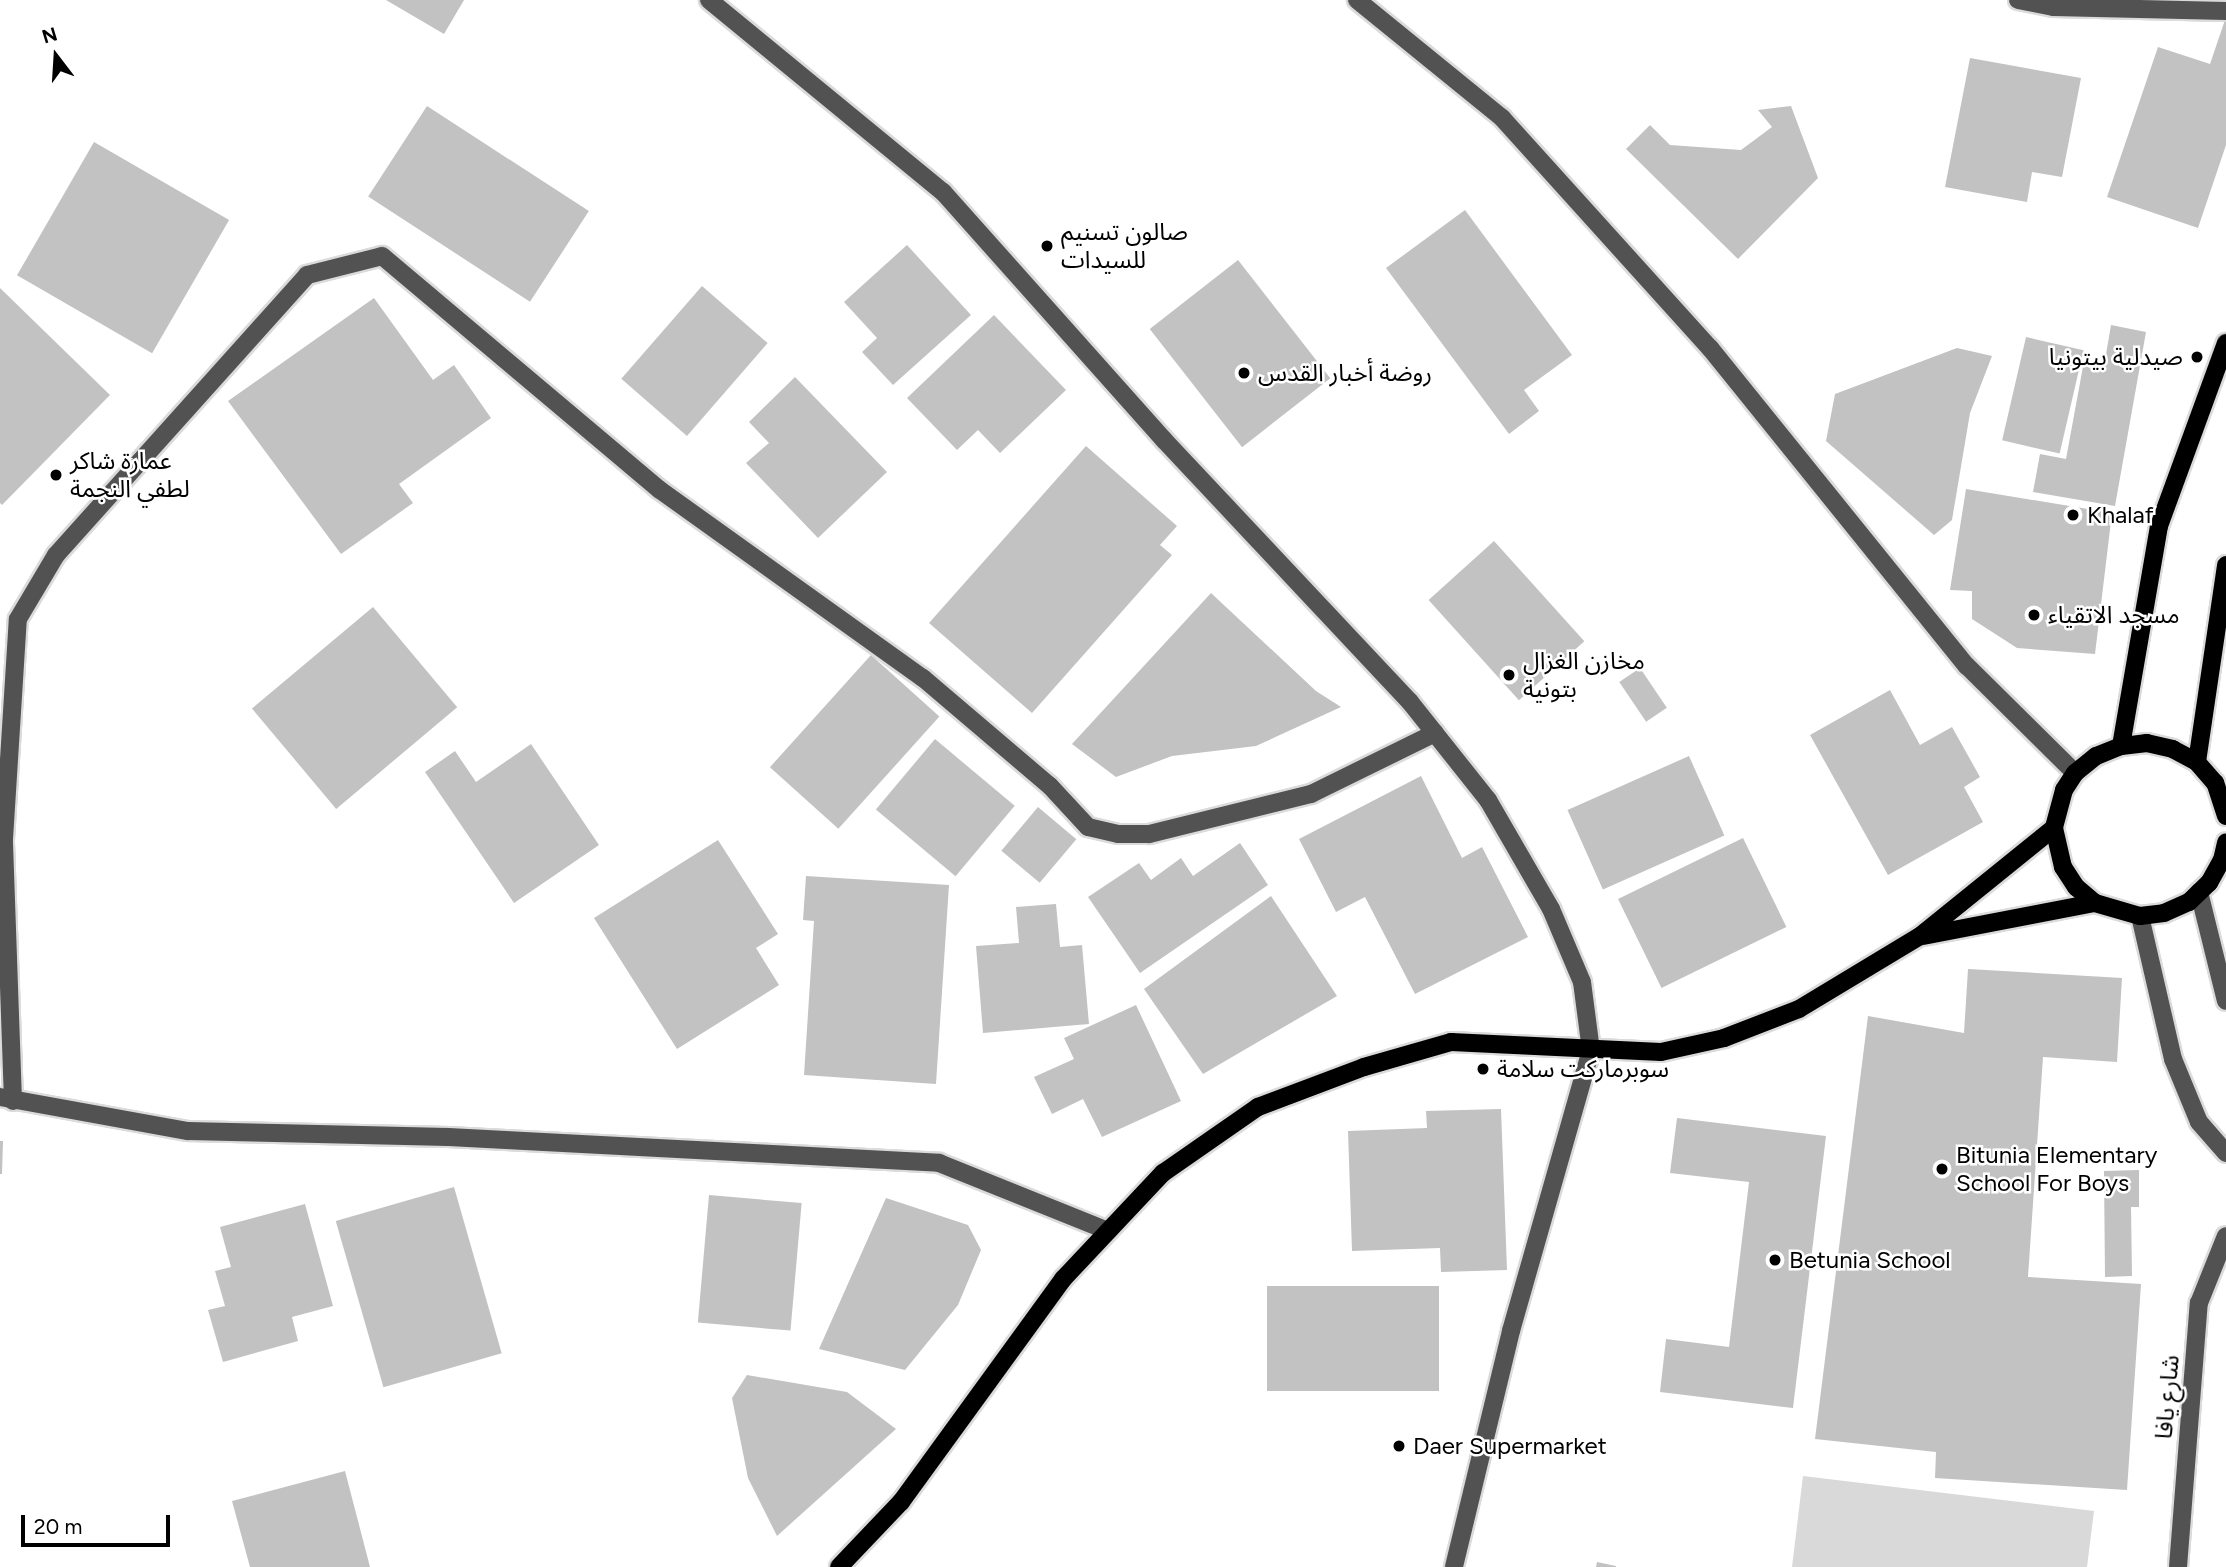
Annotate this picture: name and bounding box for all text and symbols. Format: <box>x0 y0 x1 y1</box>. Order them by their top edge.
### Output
north arrow <box>21 21 91 91</box>
text: N <box>39 22 60 49</box>
place label: صالون تسنيم للسيدات <box>1061 218 1188 274</box>
marker: صالون تسنيم للسيدات <box>1039 238 1055 254</box>
place label: صيدلية بيتونيا <box>2049 343 2183 371</box>
marker: صيدلية بيتونيا <box>2189 349 2205 365</box>
place label: روضة أخبار القدس <box>1258 359 1432 387</box>
marker: روضة أخبار القدس <box>1236 365 1252 381</box>
place label: عمارة شاكر لطفي النجمة <box>70 447 190 503</box>
marker: عمارة شاكر لطفي النجمة <box>48 467 64 483</box>
place label: Khalaf <box>2087 501 2154 529</box>
marker: Khalaf <box>2065 507 2081 523</box>
place label: مسجد الاتقياء <box>2048 601 2180 629</box>
marker: مسجد الاتقياء <box>2026 607 2042 623</box>
place label: مخازن الغزال بتونية <box>1523 647 1645 703</box>
marker: مخازن الغزال بتونية <box>1501 667 1517 683</box>
place label: سوبرماركت سلامة <box>1497 1055 1669 1083</box>
marker: سوبرماركت سلامة <box>1475 1061 1491 1077</box>
place label: Bitunia Elementary School For Boys <box>1956 1141 2157 1197</box>
marker: Bitunia Elementary School For Boys <box>1934 1161 1950 1177</box>
place label: Betunia School <box>1789 1246 1951 1274</box>
marker: Betunia School <box>1767 1252 1783 1268</box>
street label: شارع يافا <box>2149 1354 2185 1440</box>
place label: Daer Supermarket <box>1413 1432 1607 1460</box>
marker: Daer Supermarket <box>1391 1438 1407 1454</box>
scale bar <box>24 1500 173 1544</box>
text: 20 m <box>34 1514 82 1539</box>

